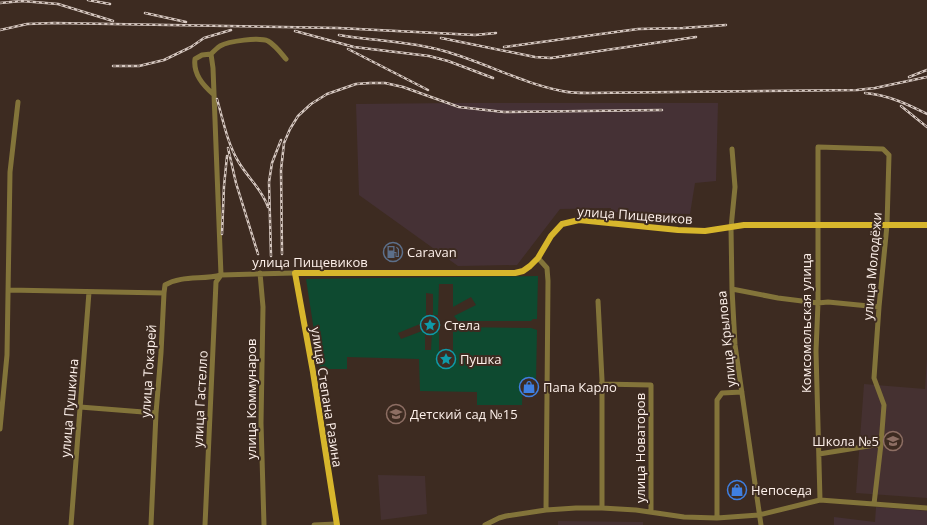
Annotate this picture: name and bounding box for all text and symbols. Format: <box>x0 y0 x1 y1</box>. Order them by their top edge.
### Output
street label: улица Пищевиков <box>577 202 693 228</box>
street label: улица Молодёжи <box>858 211 886 321</box>
fuel station icon: Caravan <box>382 241 404 263</box>
place label: Caravan <box>407 243 457 261</box>
street label: улица Пищевиков <box>252 253 368 271</box>
street label: Комсомольская улица <box>797 253 815 393</box>
street label: улица Крылова <box>712 290 740 388</box>
place icon: Стела <box>419 314 441 336</box>
place label: Стела <box>444 316 480 334</box>
street label: улица Токарей <box>136 324 160 418</box>
street label: улица Степана Разина <box>307 326 347 468</box>
street label: улица Коммунаров <box>242 339 260 459</box>
place icon: Пушка <box>435 348 457 370</box>
street label: улица Гастелло <box>188 350 212 448</box>
place label: Пушка <box>460 350 501 368</box>
street label: улица Пушкина <box>56 358 82 458</box>
shop icon: Папа Карло <box>518 376 540 398</box>
place label: Папа Карло <box>543 378 617 396</box>
street label: улица Новаторов <box>631 393 649 503</box>
school or university icon: Детский сад №15 <box>385 403 407 425</box>
place label: Детский сад №15 <box>410 405 518 423</box>
school or university icon: Школа №5 <box>882 430 904 452</box>
place label: Школа №5 <box>812 432 879 450</box>
shop icon: Непоседа <box>726 479 748 501</box>
place label: Непоседа <box>751 481 812 499</box>

